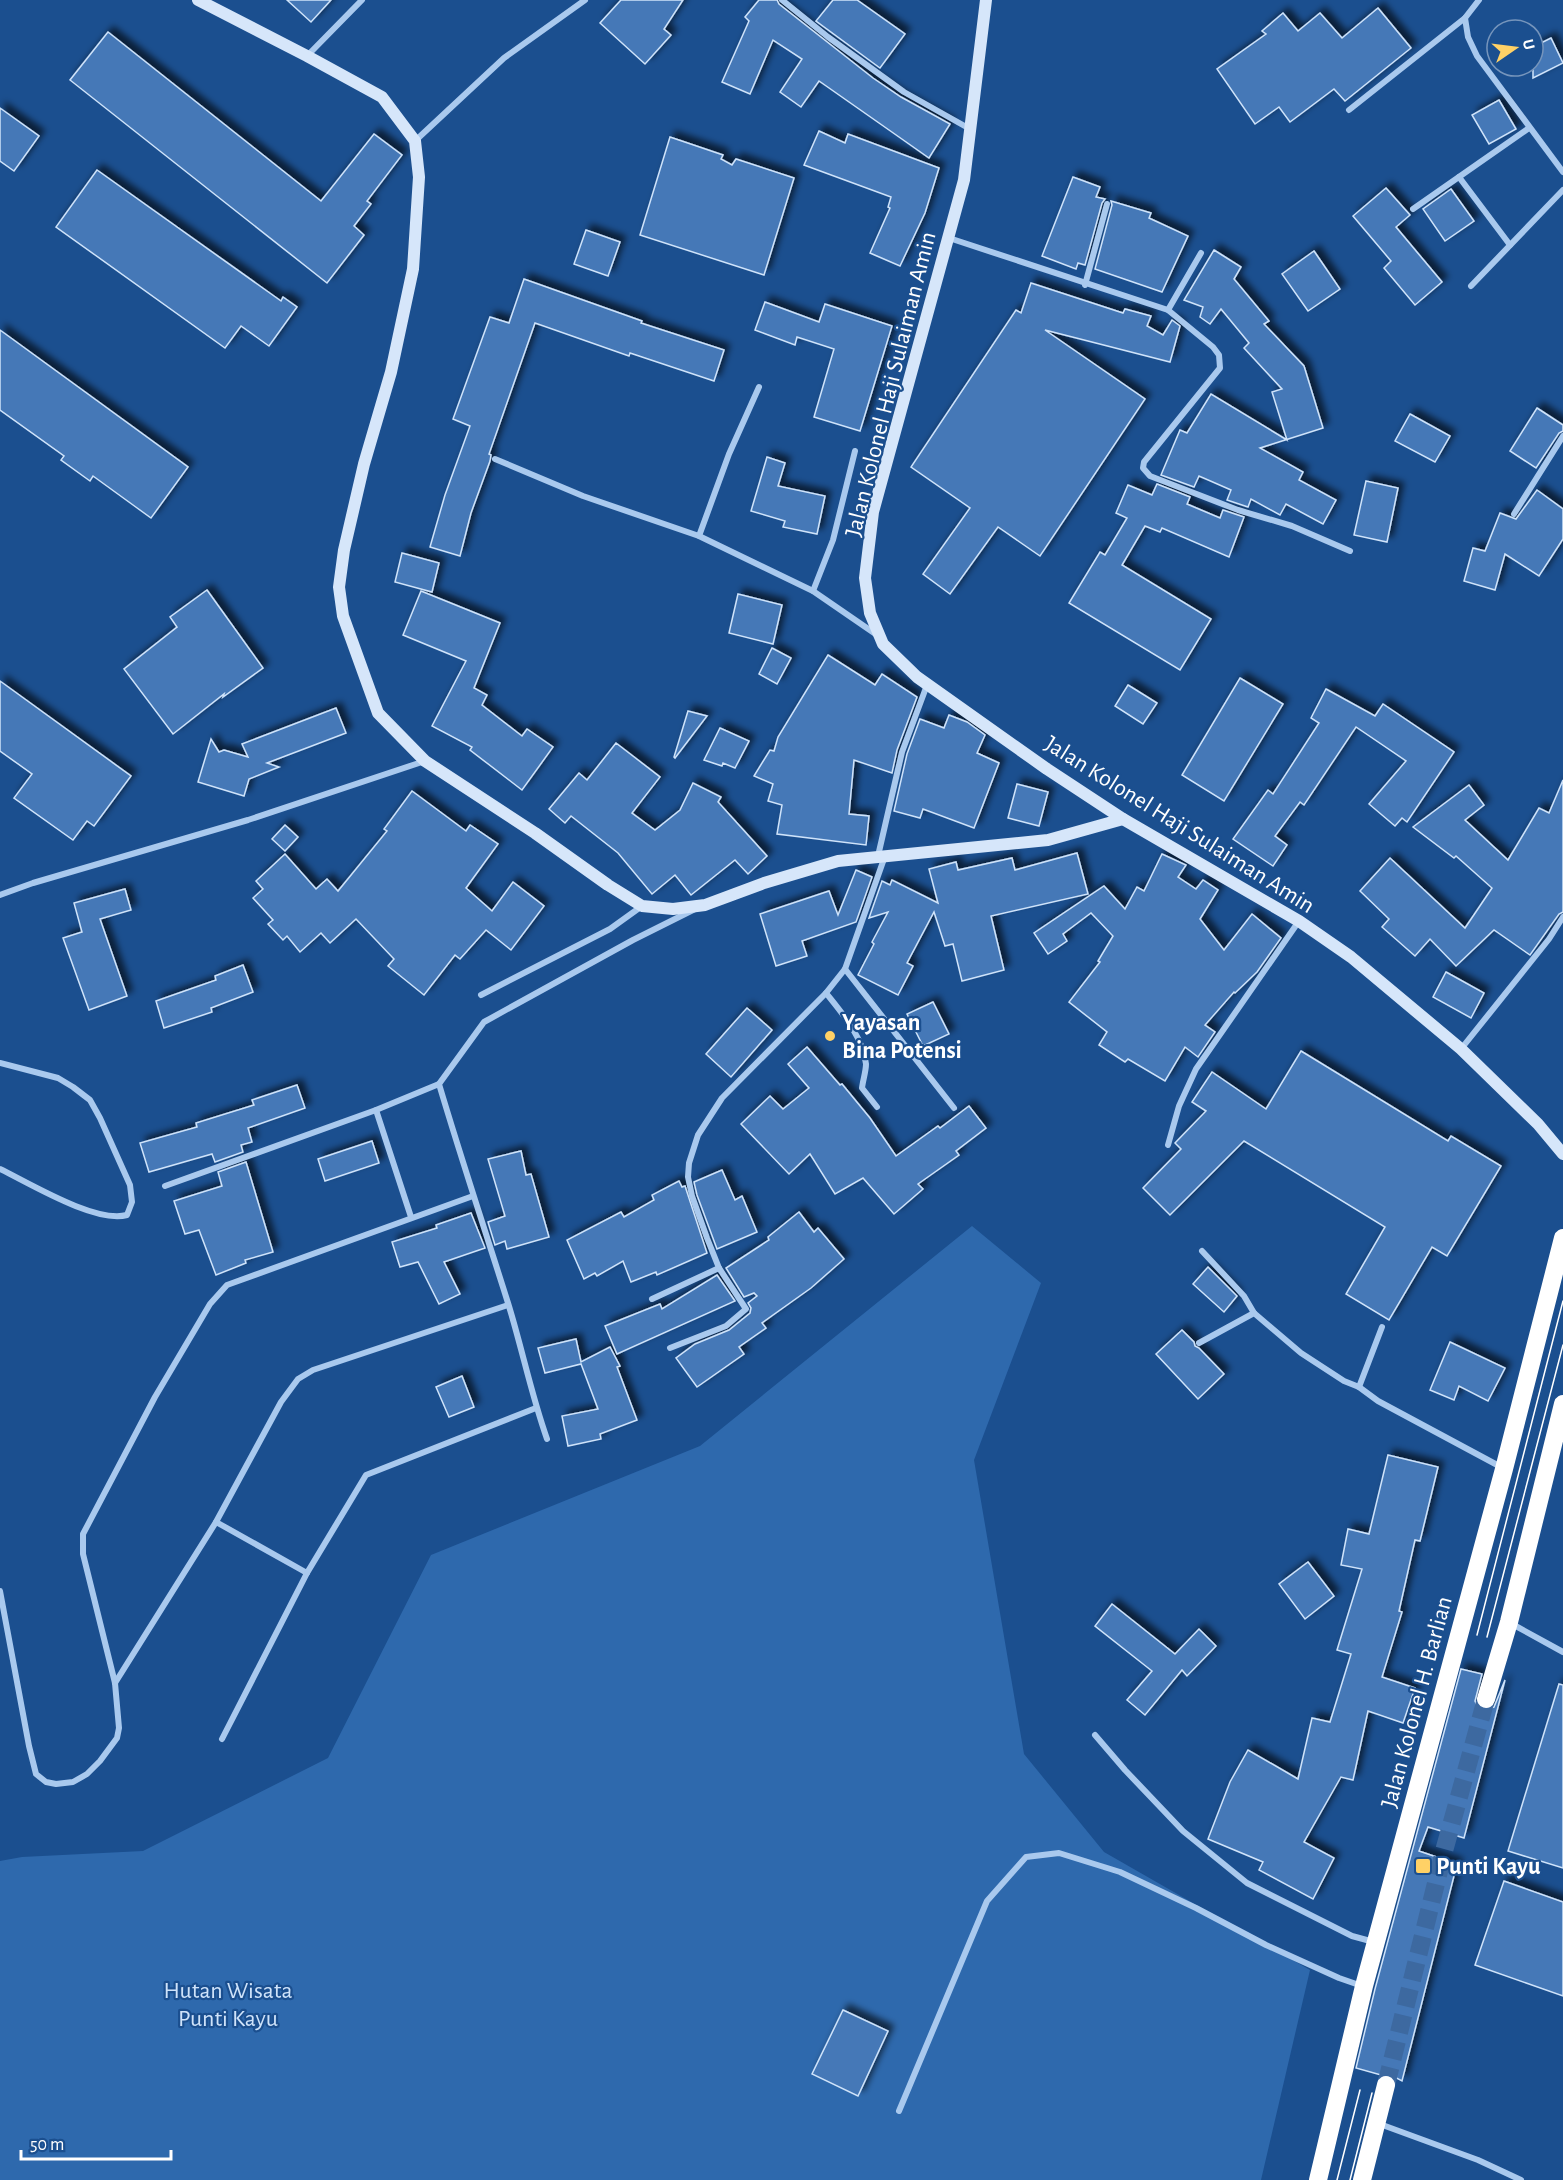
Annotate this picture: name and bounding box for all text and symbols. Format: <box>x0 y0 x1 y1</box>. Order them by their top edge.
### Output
north arrow <box>1485 18 1545 78</box>
text: U <box>1520 38 1538 52</box>
street label: Jalan Kolonel Haji Sulaiman Amin <box>841 229 941 539</box>
street label: Jalan Kolonel Haji Sulaiman Amin <box>1040 732 1319 918</box>
place label: Yayasan Bina Potensi <box>842 1011 962 1063</box>
marker: Yayasan Bina Potensi <box>823 1029 837 1043</box>
street label: Jalan Kolonel H. Barlian <box>1377 1594 1457 1811</box>
place label: Punti Kayu <box>1436 1855 1541 1879</box>
marker: Punti Kayu <box>1414 1857 1432 1875</box>
park label: Hutan Wisata Punti Kayu <box>163 1979 293 2031</box>
scale bar <box>21 2123 171 2161</box>
text: 50 m <box>30 2136 64 2154</box>

